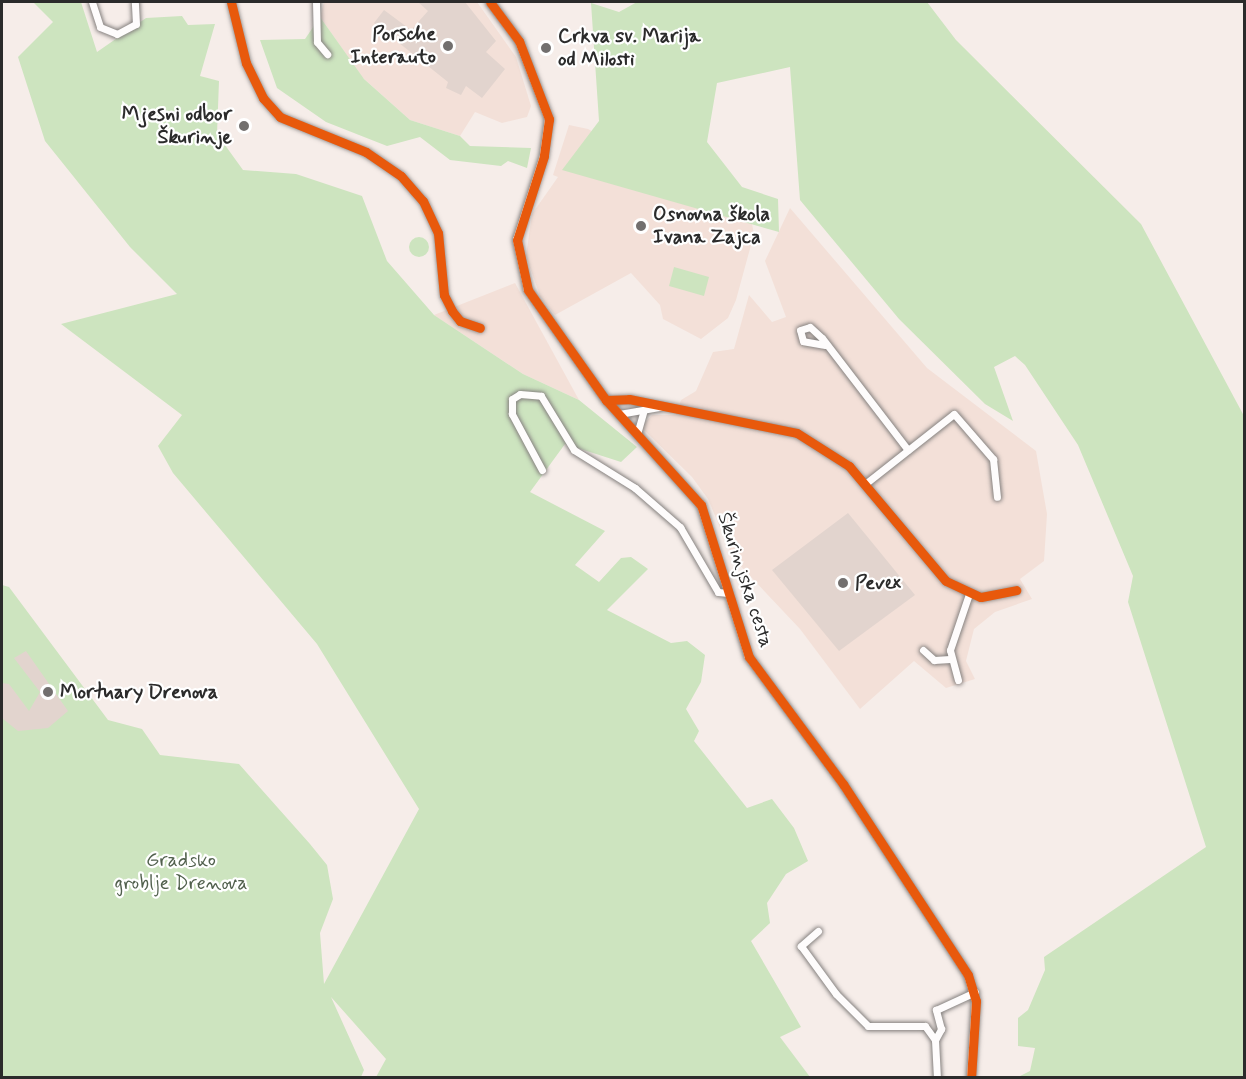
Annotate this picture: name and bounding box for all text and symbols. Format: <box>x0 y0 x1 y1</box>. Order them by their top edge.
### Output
place label: Porsche Interauto <box>350 22 436 69</box>
place label: Crkva sv. Marija od Milosti <box>558 24 702 71</box>
marker: Porsche Interauto <box>441 39 455 53</box>
marker: Crkva sv. Marija od Milosti <box>539 41 553 55</box>
place label: Mjesni odbor Škurinje <box>121 102 232 149</box>
marker: Mjesni odbor Škurinje <box>237 119 251 133</box>
place label: Osnovna škola Ivana Zajca <box>653 202 770 249</box>
marker: Osnovna škola Ivana Zajca <box>634 219 648 233</box>
street label: Škurinjska cesta <box>712 509 778 651</box>
place label: Pevex <box>855 571 901 595</box>
marker: Pevex <box>836 576 850 590</box>
place label: Mortuary Drenova <box>60 680 221 704</box>
marker: Mortuary Drenova <box>41 685 55 699</box>
park label: Gradsko groblje Drenova <box>115 848 247 895</box>

